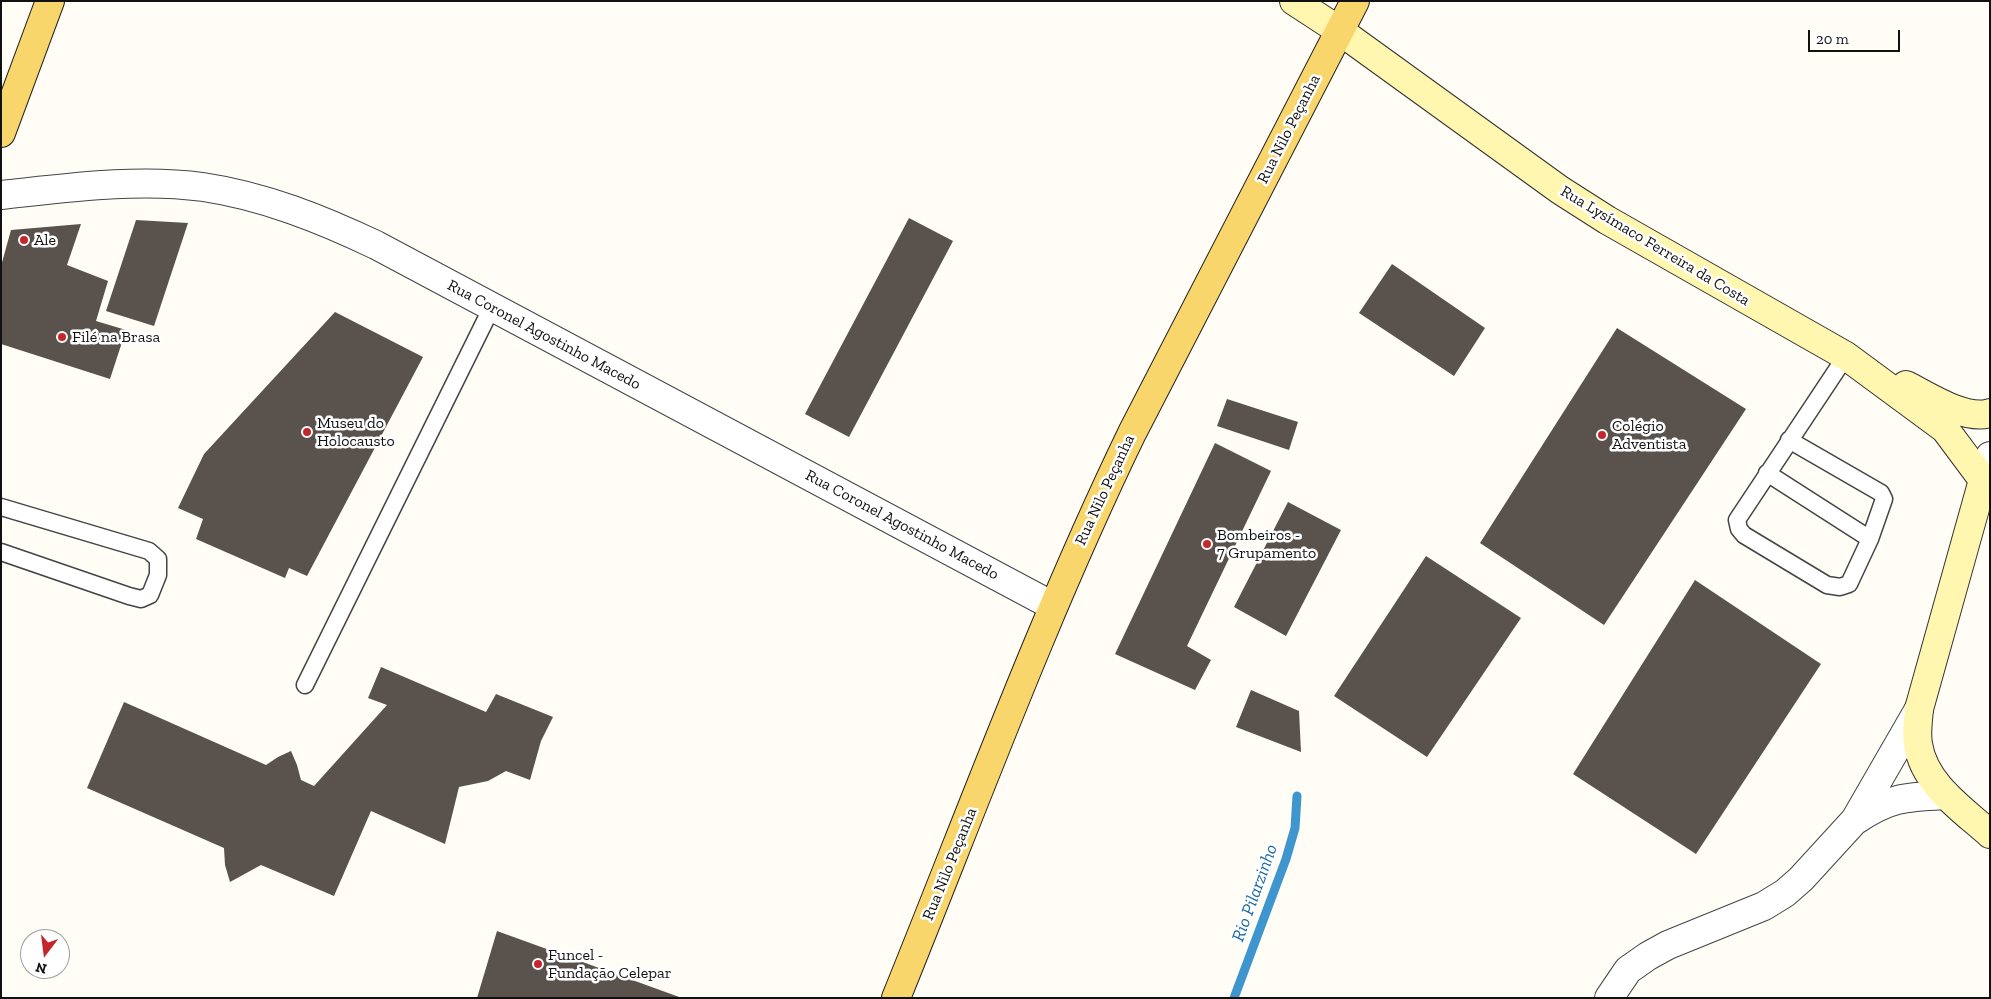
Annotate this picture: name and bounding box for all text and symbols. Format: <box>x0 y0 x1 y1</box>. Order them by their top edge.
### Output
scale bar <box>1811 20 1904 52</box>
text: 20 m <box>1816 30 1849 48</box>
street label: Rua Nilo Peçanha <box>1253 71 1325 187</box>
street label: Rua Lysímaco Ferreira da Costa <box>1557 182 1753 310</box>
place label: Ale <box>34 230 56 250</box>
marker: Ale <box>18 234 30 246</box>
street label: Rua Coronel Agostinho Macedo <box>444 276 644 394</box>
place label: Filé na Brasa <box>72 327 160 347</box>
marker: Filé na Brasa <box>56 331 68 343</box>
place label: Museu do Holocausto <box>317 413 395 451</box>
place label: Colégio Adventista <box>1612 416 1686 454</box>
marker: Museu do Holocausto <box>301 426 313 438</box>
marker: Colégio Adventista <box>1596 429 1608 441</box>
street label: Rua Nilo Peçanha <box>1071 432 1139 548</box>
street label: Rua Coronel Agostinho Macedo <box>802 466 1002 584</box>
place label: Bombeiros - 7 Grupamento <box>1217 525 1316 563</box>
marker: Bombeiros - 7 Grupamento <box>1201 538 1213 550</box>
street label: Rua Nilo Peçanha <box>919 805 981 923</box>
water label: Rio Pilarzinho <box>1227 841 1283 945</box>
north arrow <box>20 929 70 979</box>
place label: Funcel - Fundação Celepar <box>548 945 671 983</box>
text: N <box>34 958 49 978</box>
marker: Funcel - Fundação Celepar <box>532 958 544 970</box>

